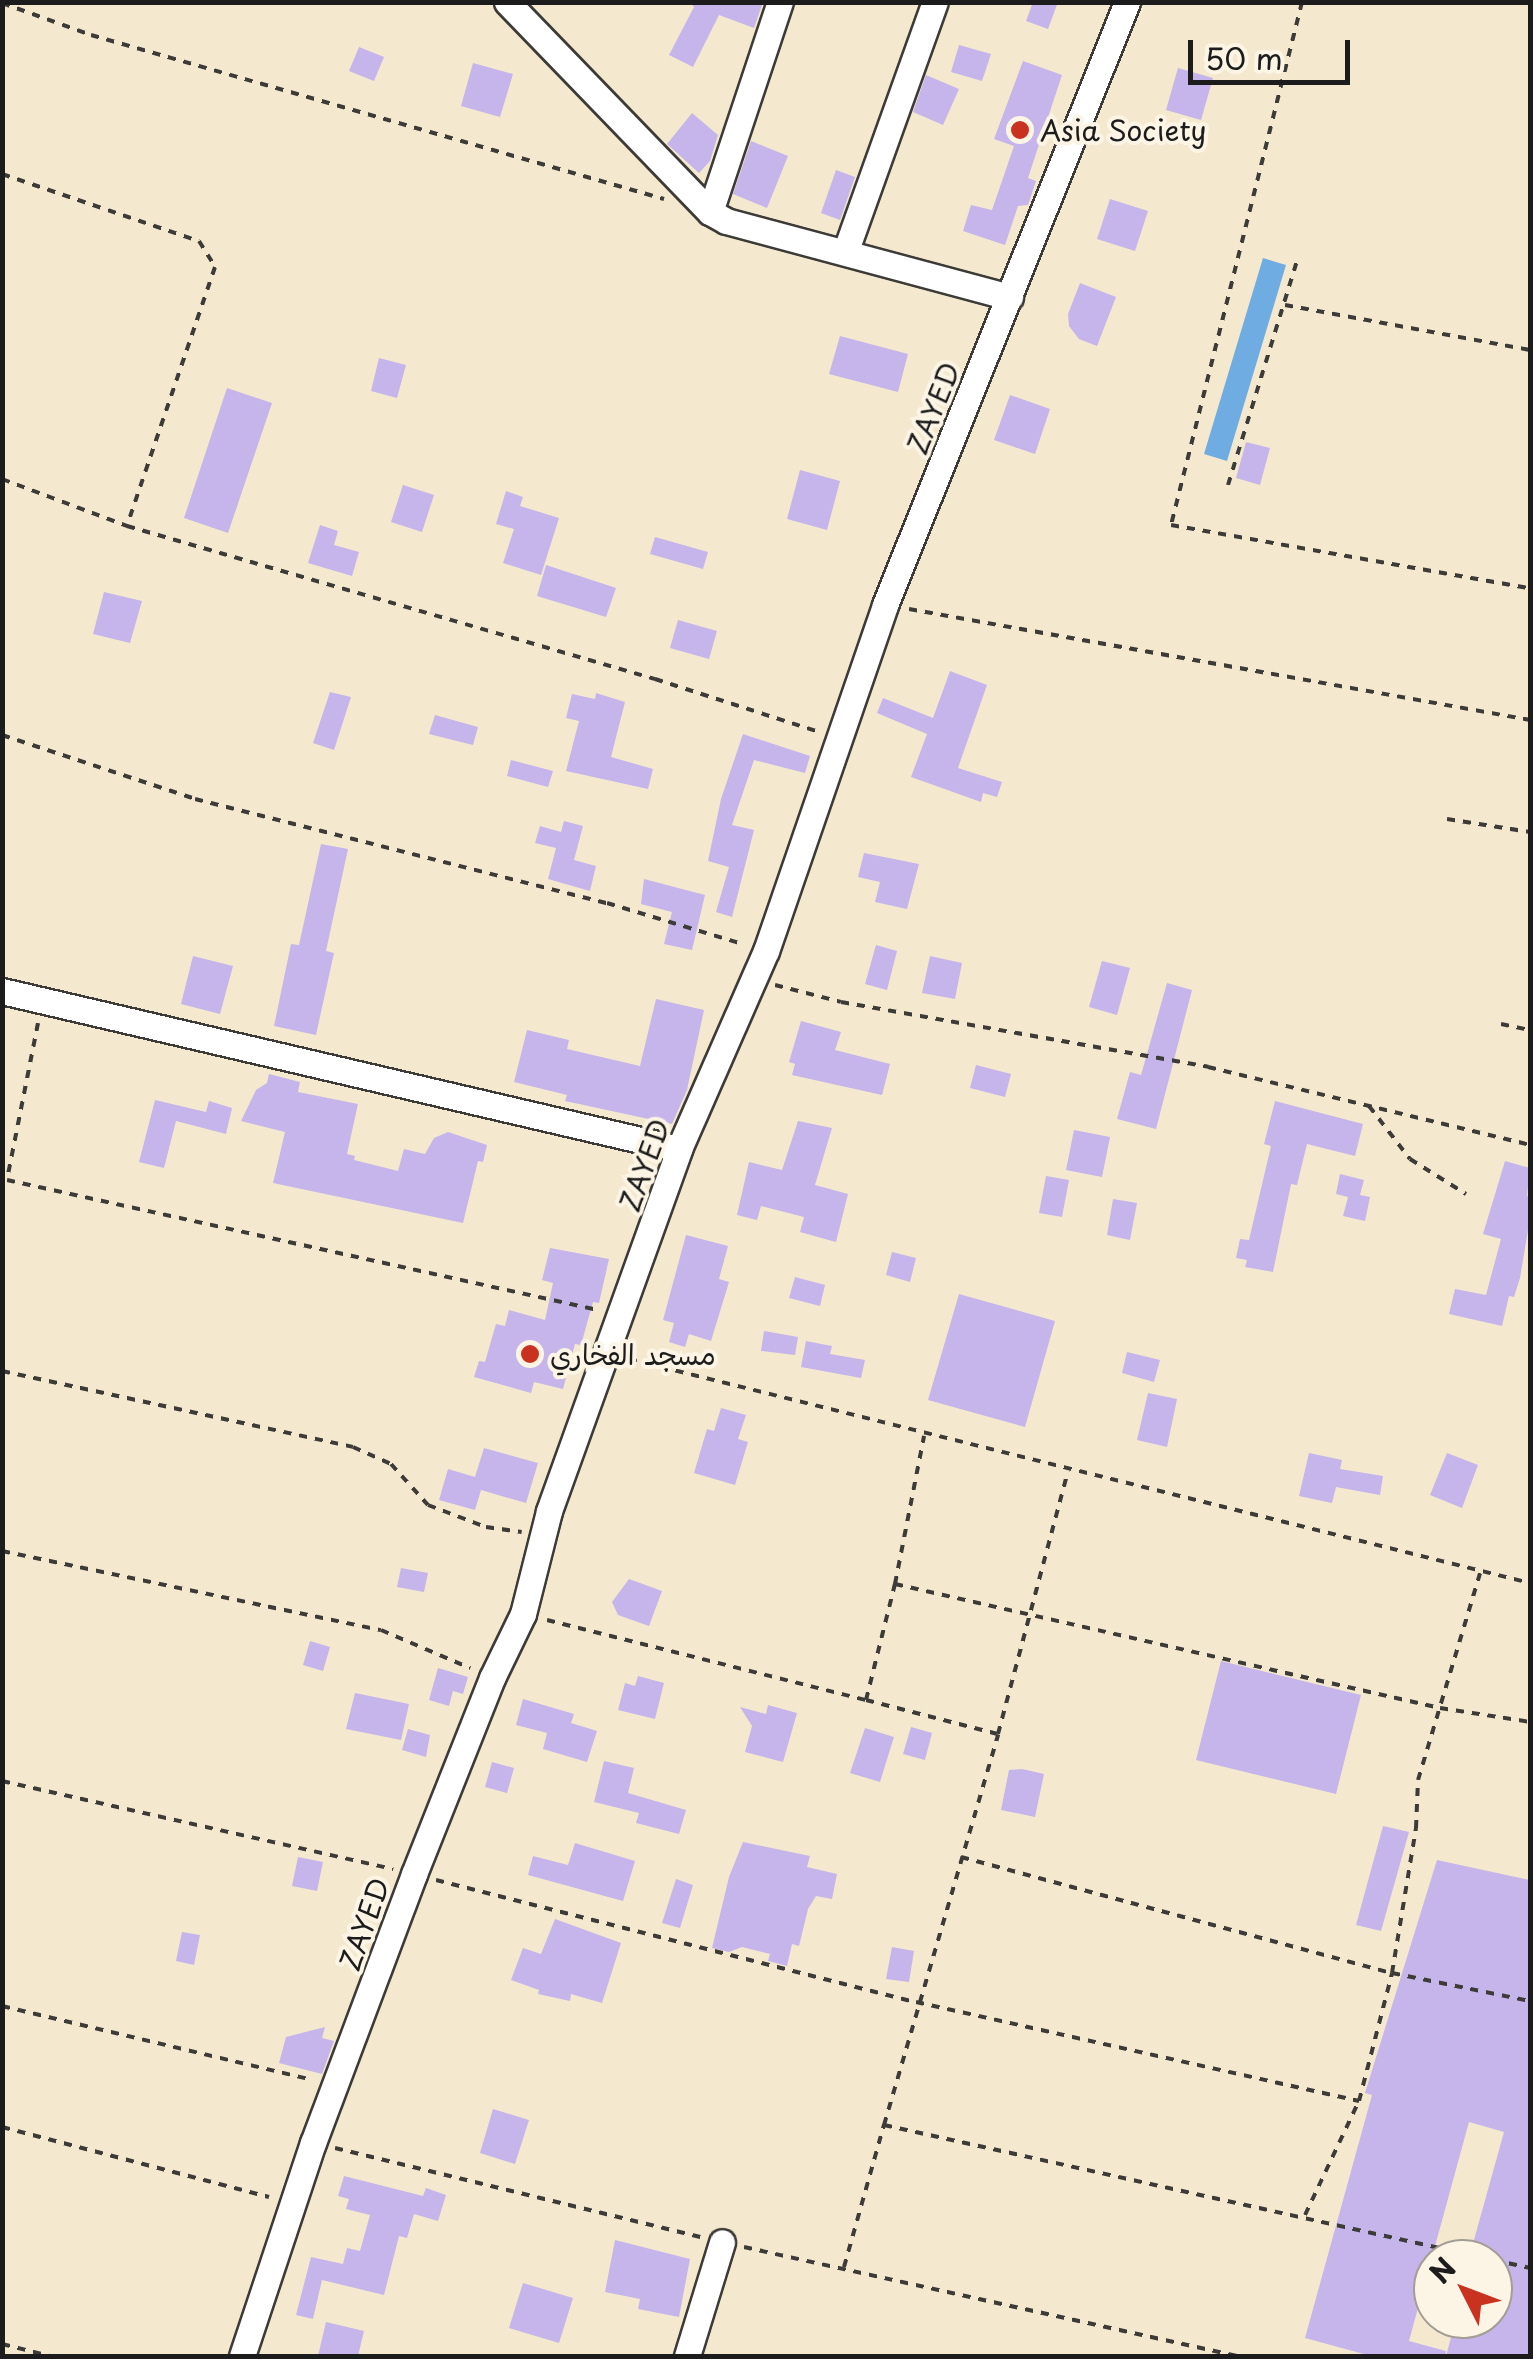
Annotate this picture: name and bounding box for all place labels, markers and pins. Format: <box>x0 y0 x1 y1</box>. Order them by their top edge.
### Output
place label: Asia Society <box>1040 113 1207 147</box>
marker: Asia Society <box>1009 119 1031 141</box>
place label: مسجد الفخاري <box>550 1337 716 1371</box>
marker: مسجد الفخاري <box>519 1343 541 1365</box>

